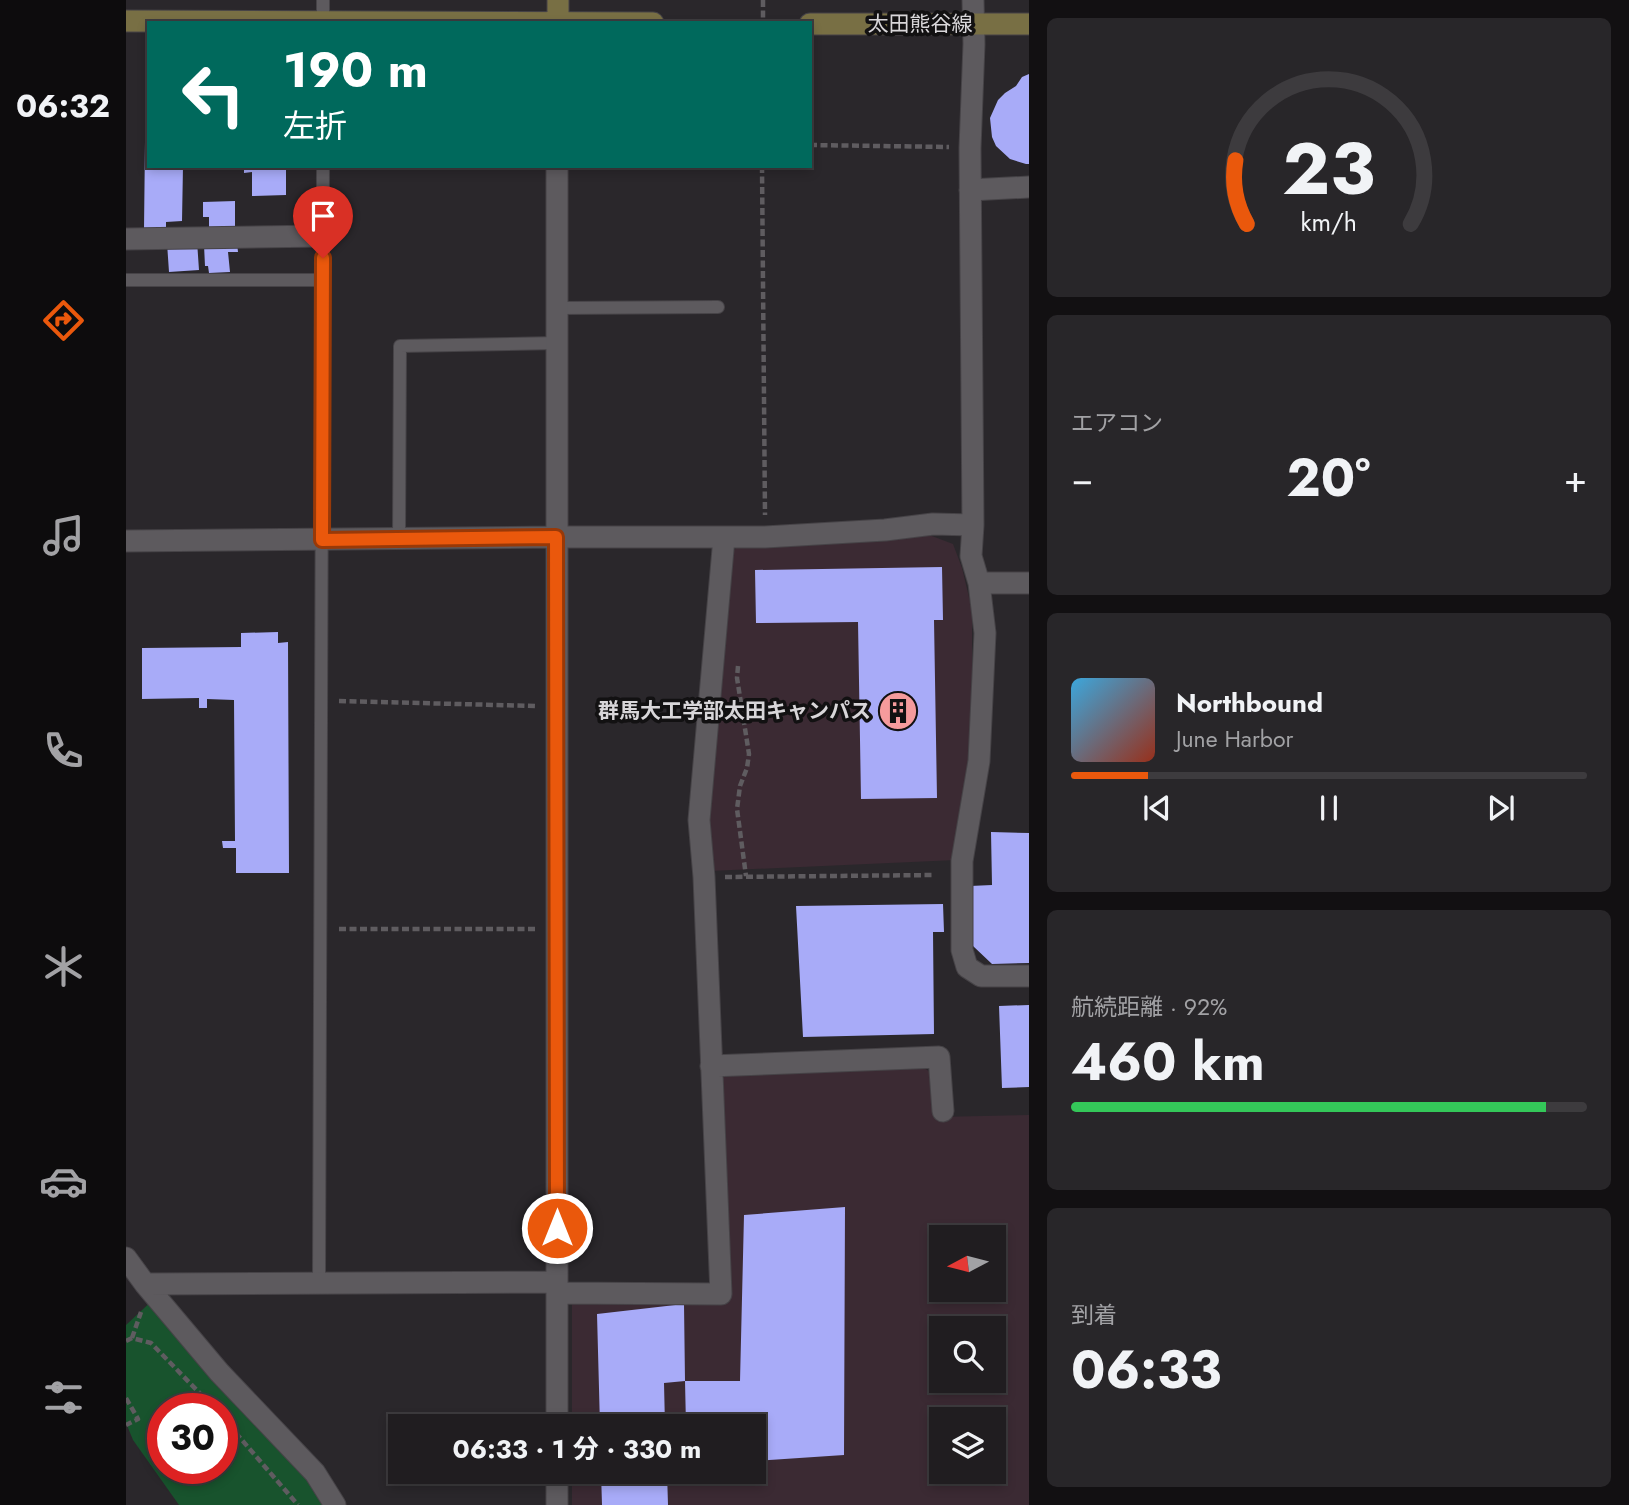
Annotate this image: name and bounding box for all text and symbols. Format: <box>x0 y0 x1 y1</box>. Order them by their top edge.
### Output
street label: 太田熊谷線 <box>868 9 973 39</box>
text: 190 m <box>283 35 428 105</box>
icon: left <box>168 49 259 140</box>
text: 06:32 <box>16 83 110 129</box>
text: 左折 <box>283 103 347 149</box>
text: 23 <box>1283 116 1375 221</box>
pin <box>293 186 353 258</box>
icon: arrive <box>304 197 342 235</box>
text: km/h <box>1301 204 1357 240</box>
icon: directions <box>39 296 88 345</box>
text: エアコン <box>1071 406 1163 440</box>
text: 20° <box>1287 440 1371 516</box>
text: − <box>1071 451 1093 506</box>
text: + <box>1564 451 1587 506</box>
icon: music <box>39 511 88 560</box>
text: Northbound <box>1176 684 1323 722</box>
building icon: 群馬大工学部太田キャンパス <box>877 690 919 732</box>
place label: 群馬大工学部太田キャンパス <box>598 696 871 726</box>
text: June Harbor <box>1176 722 1293 756</box>
icon: phone <box>39 726 88 775</box>
icon: previous <box>1138 789 1176 827</box>
icon: pause <box>1310 789 1348 827</box>
icon: next <box>1482 789 1520 827</box>
icon: climate <box>39 942 88 991</box>
text: 航続距離 · 92% <box>1071 990 1227 1024</box>
text: 460 km <box>1071 1024 1265 1100</box>
icon: car <box>39 1157 88 1206</box>
position arrow <box>520 1191 594 1265</box>
north arrow <box>929 1225 1006 1302</box>
map controls <box>929 1225 1006 1484</box>
text: 到着 <box>1071 1298 1117 1332</box>
button: search <box>929 1316 1006 1393</box>
text: 06:33 <box>1071 1332 1222 1408</box>
icon: filters <box>39 1373 88 1422</box>
speed limit sign: 30 <box>147 1393 238 1484</box>
button: layers <box>929 1407 1006 1484</box>
text: 06:33 · 1 分 · 330 m <box>453 1430 701 1468</box>

